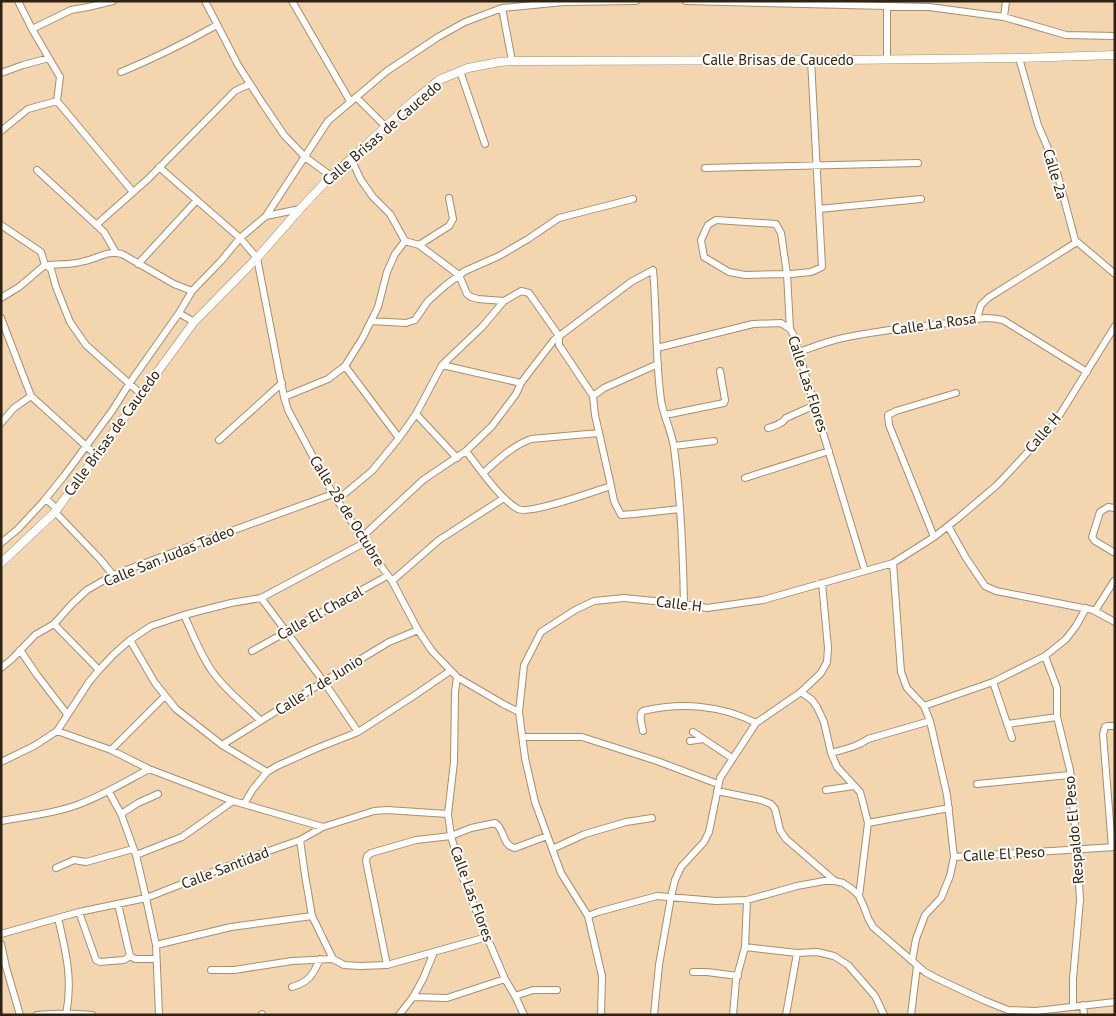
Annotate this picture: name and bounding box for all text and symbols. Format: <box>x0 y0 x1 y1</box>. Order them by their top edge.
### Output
street label: Calle Brisas de Caucedo <box>702 50 854 69</box>
street label: Calle Brisas de Caucedo <box>318 76 445 190</box>
street label: Calle 2a <box>1039 146 1072 201</box>
street label: Calle La Rosa <box>890 308 977 339</box>
street label: Calle Las Flores <box>784 333 833 435</box>
street label: Calle Brisas de Caucedo <box>59 366 164 500</box>
street label: Calle H <box>1020 409 1065 456</box>
street label: Calle 28 de Octubre <box>306 452 389 570</box>
street label: Calle San Judas Tadeo <box>101 521 237 590</box>
street label: Calle El Chacal <box>273 581 367 644</box>
street label: Calle H <box>655 591 703 616</box>
street label: Calle 7 de Junio <box>271 650 366 719</box>
street label: Respaldo El Peso <box>1059 775 1088 885</box>
street label: Calle Santidad <box>178 842 271 893</box>
street label: Calle El Peso <box>962 842 1046 865</box>
street label: Calle Las Flores <box>446 843 499 944</box>

